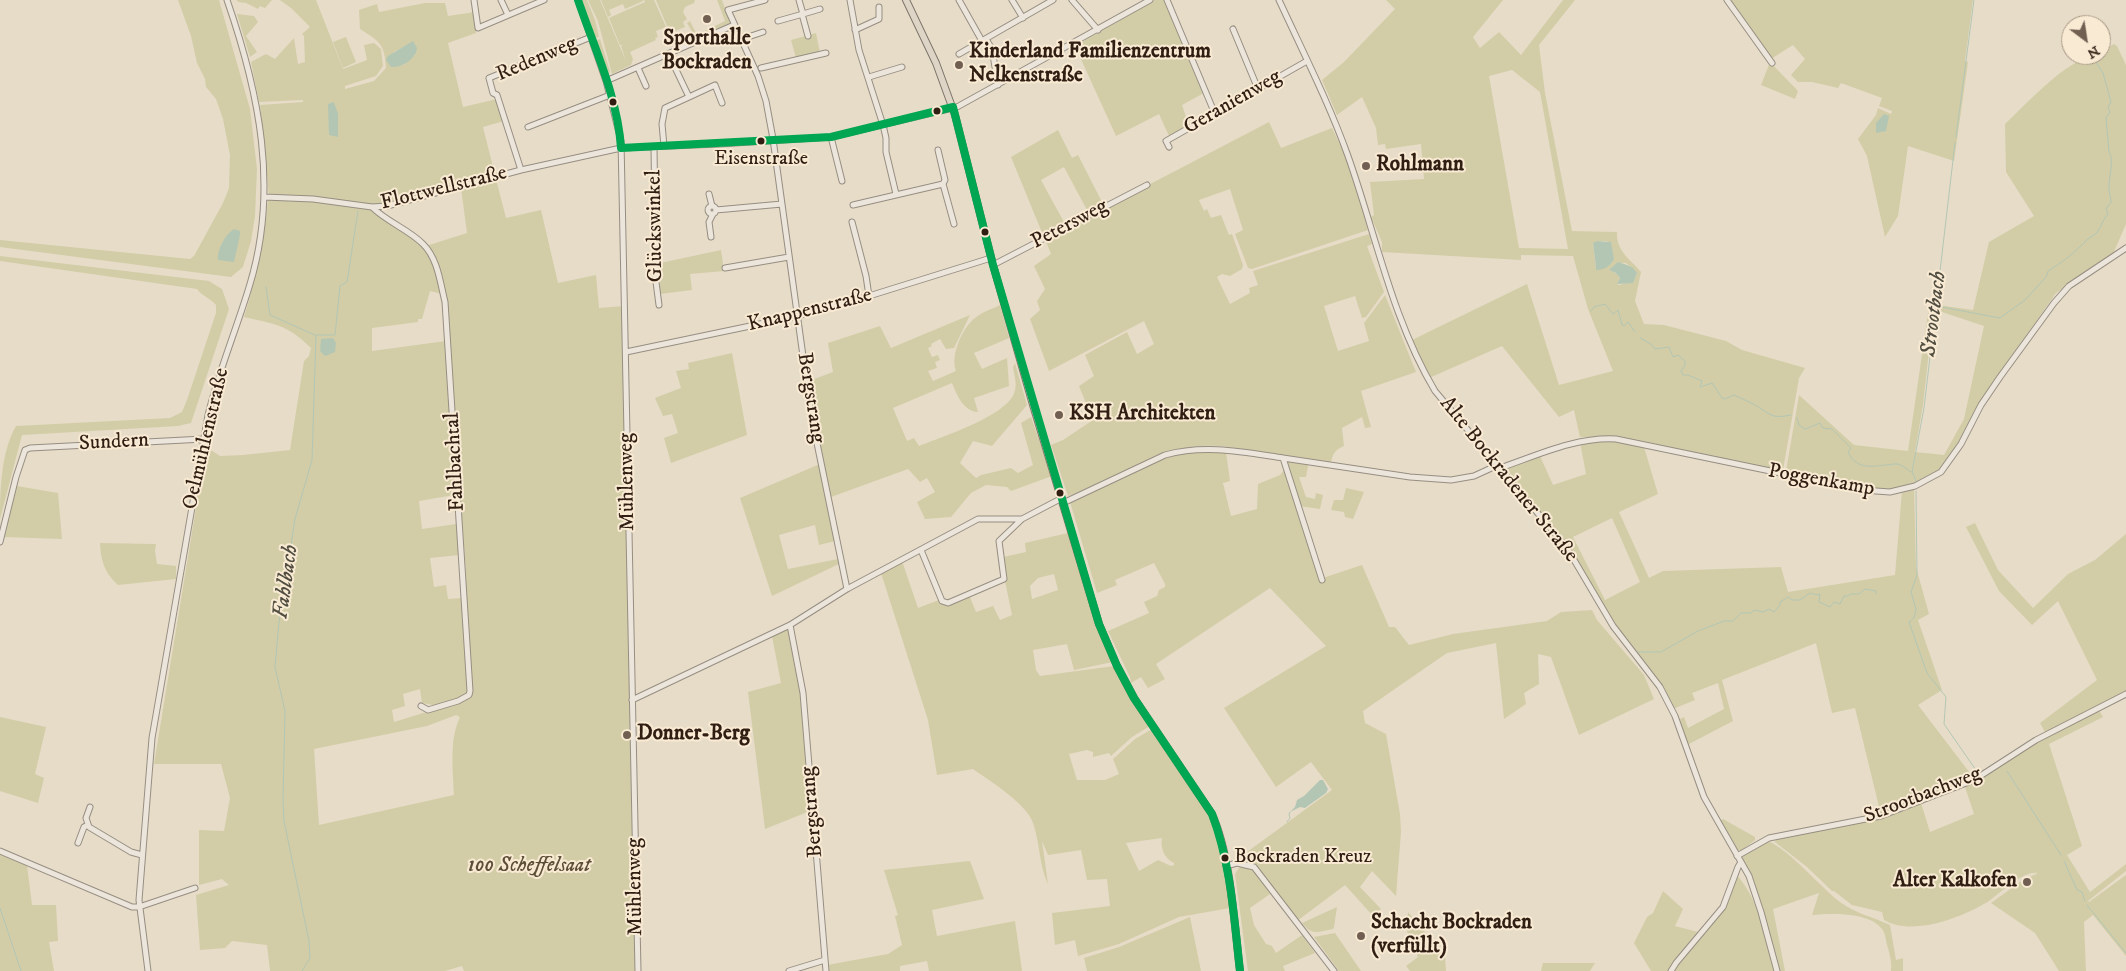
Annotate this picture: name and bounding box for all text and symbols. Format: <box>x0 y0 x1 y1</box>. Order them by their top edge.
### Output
marker: Sporthalle Bockraden <box>701 13 713 25</box>
north arrow <box>2061 15 2111 65</box>
place label: Sporthalle Bockraden <box>662 27 752 77</box>
street label: Redenweg <box>493 32 581 88</box>
place label: Kinderland Familienzentrum Nelkenstraße <box>969 40 1211 90</box>
text: N <box>2084 41 2103 63</box>
marker: Kinderland Familienzentrum Nelkenstraße <box>953 59 965 71</box>
street label: Geranienweg <box>1180 65 1286 141</box>
unlabelled marker <box>608 97 618 107</box>
unlabelled marker <box>932 106 942 116</box>
marker: Eisenstraße <box>756 136 766 146</box>
place label: Eisenstraße <box>714 148 808 172</box>
place label: Rohlmann <box>1376 153 1464 179</box>
marker: Rohlmann <box>1360 160 1372 172</box>
street label: Flottwellstraße <box>378 161 510 217</box>
street label: Glückswinkel <box>642 170 670 282</box>
street label: Petersweg <box>1027 194 1113 256</box>
unlabelled marker <box>980 227 990 237</box>
water label: Strootbach <box>1917 270 1953 358</box>
street label: Knappenstraße <box>745 283 875 339</box>
street label: Bergstrang <box>790 351 830 445</box>
street label: Oelmühlenstraße <box>178 366 236 512</box>
street label: Alte Bockradener Straße <box>1433 392 1583 568</box>
place label: KSH Architekten <box>1069 402 1215 428</box>
marker: KSH Architekten <box>1053 409 1065 421</box>
street label: Fahlbachtal <box>441 412 471 512</box>
street label: Sundern <box>78 429 150 457</box>
street label: Mühlenweg <box>615 433 641 531</box>
street label: Poggenkamp <box>1766 459 1876 503</box>
unlabelled marker <box>1055 488 1065 498</box>
water label: Fahlbach <box>269 543 305 621</box>
place label: Donner-Berg <box>637 722 750 748</box>
marker: Donner-Berg <box>621 729 633 741</box>
street label: Strootbachweg <box>1861 762 1985 830</box>
street label: Bergstrang <box>796 765 830 859</box>
street label: Mühlenweg <box>623 838 649 936</box>
place label: Bockraden Kreuz <box>1234 846 1372 870</box>
marker: Bockraden Kreuz <box>1220 853 1230 863</box>
park label: 100 Scheffelsaat <box>467 854 591 880</box>
place label: Alter Kalkofen <box>1893 869 2017 895</box>
marker: Alter Kalkofen <box>2021 876 2033 888</box>
place label: Schacht Bockraden (verfüllt) <box>1371 911 1532 961</box>
marker: Schacht Bockraden (verfüllt) <box>1355 930 1367 942</box>

